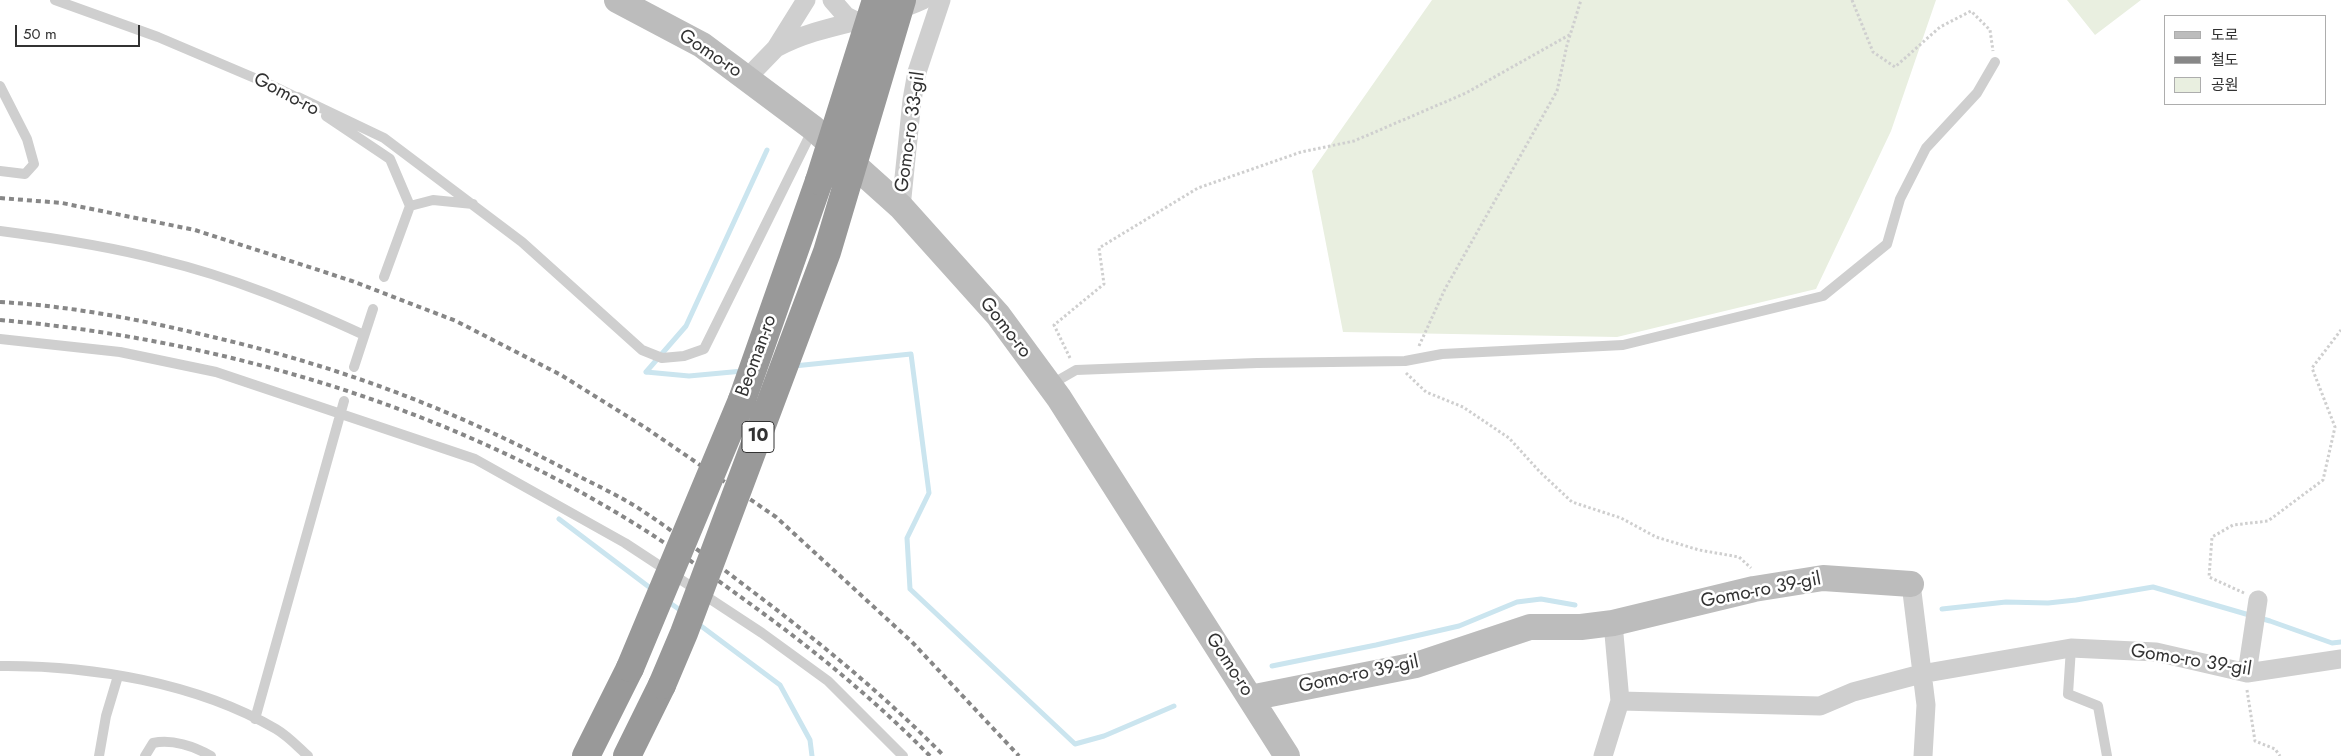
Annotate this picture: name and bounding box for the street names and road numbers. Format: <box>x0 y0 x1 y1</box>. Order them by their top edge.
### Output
street label: Gomo-ro <box>674 25 746 83</box>
street label: Gomo-ro <box>249 68 323 122</box>
street label: Gomo-ro 33-gil <box>891 70 931 194</box>
street label: Gomo-ro <box>974 293 1036 363</box>
street label: Beoman-ro <box>732 312 782 400</box>
road number: 10 <box>742 422 774 452</box>
street label: Gomo-ro 39-gil <box>1699 568 1823 614</box>
street label: Gomo-ro <box>1200 629 1258 701</box>
street label: Gomo-ro 39-gil <box>2129 640 2253 682</box>
street label: Gomo-ro 39-gil <box>1297 651 1421 699</box>

